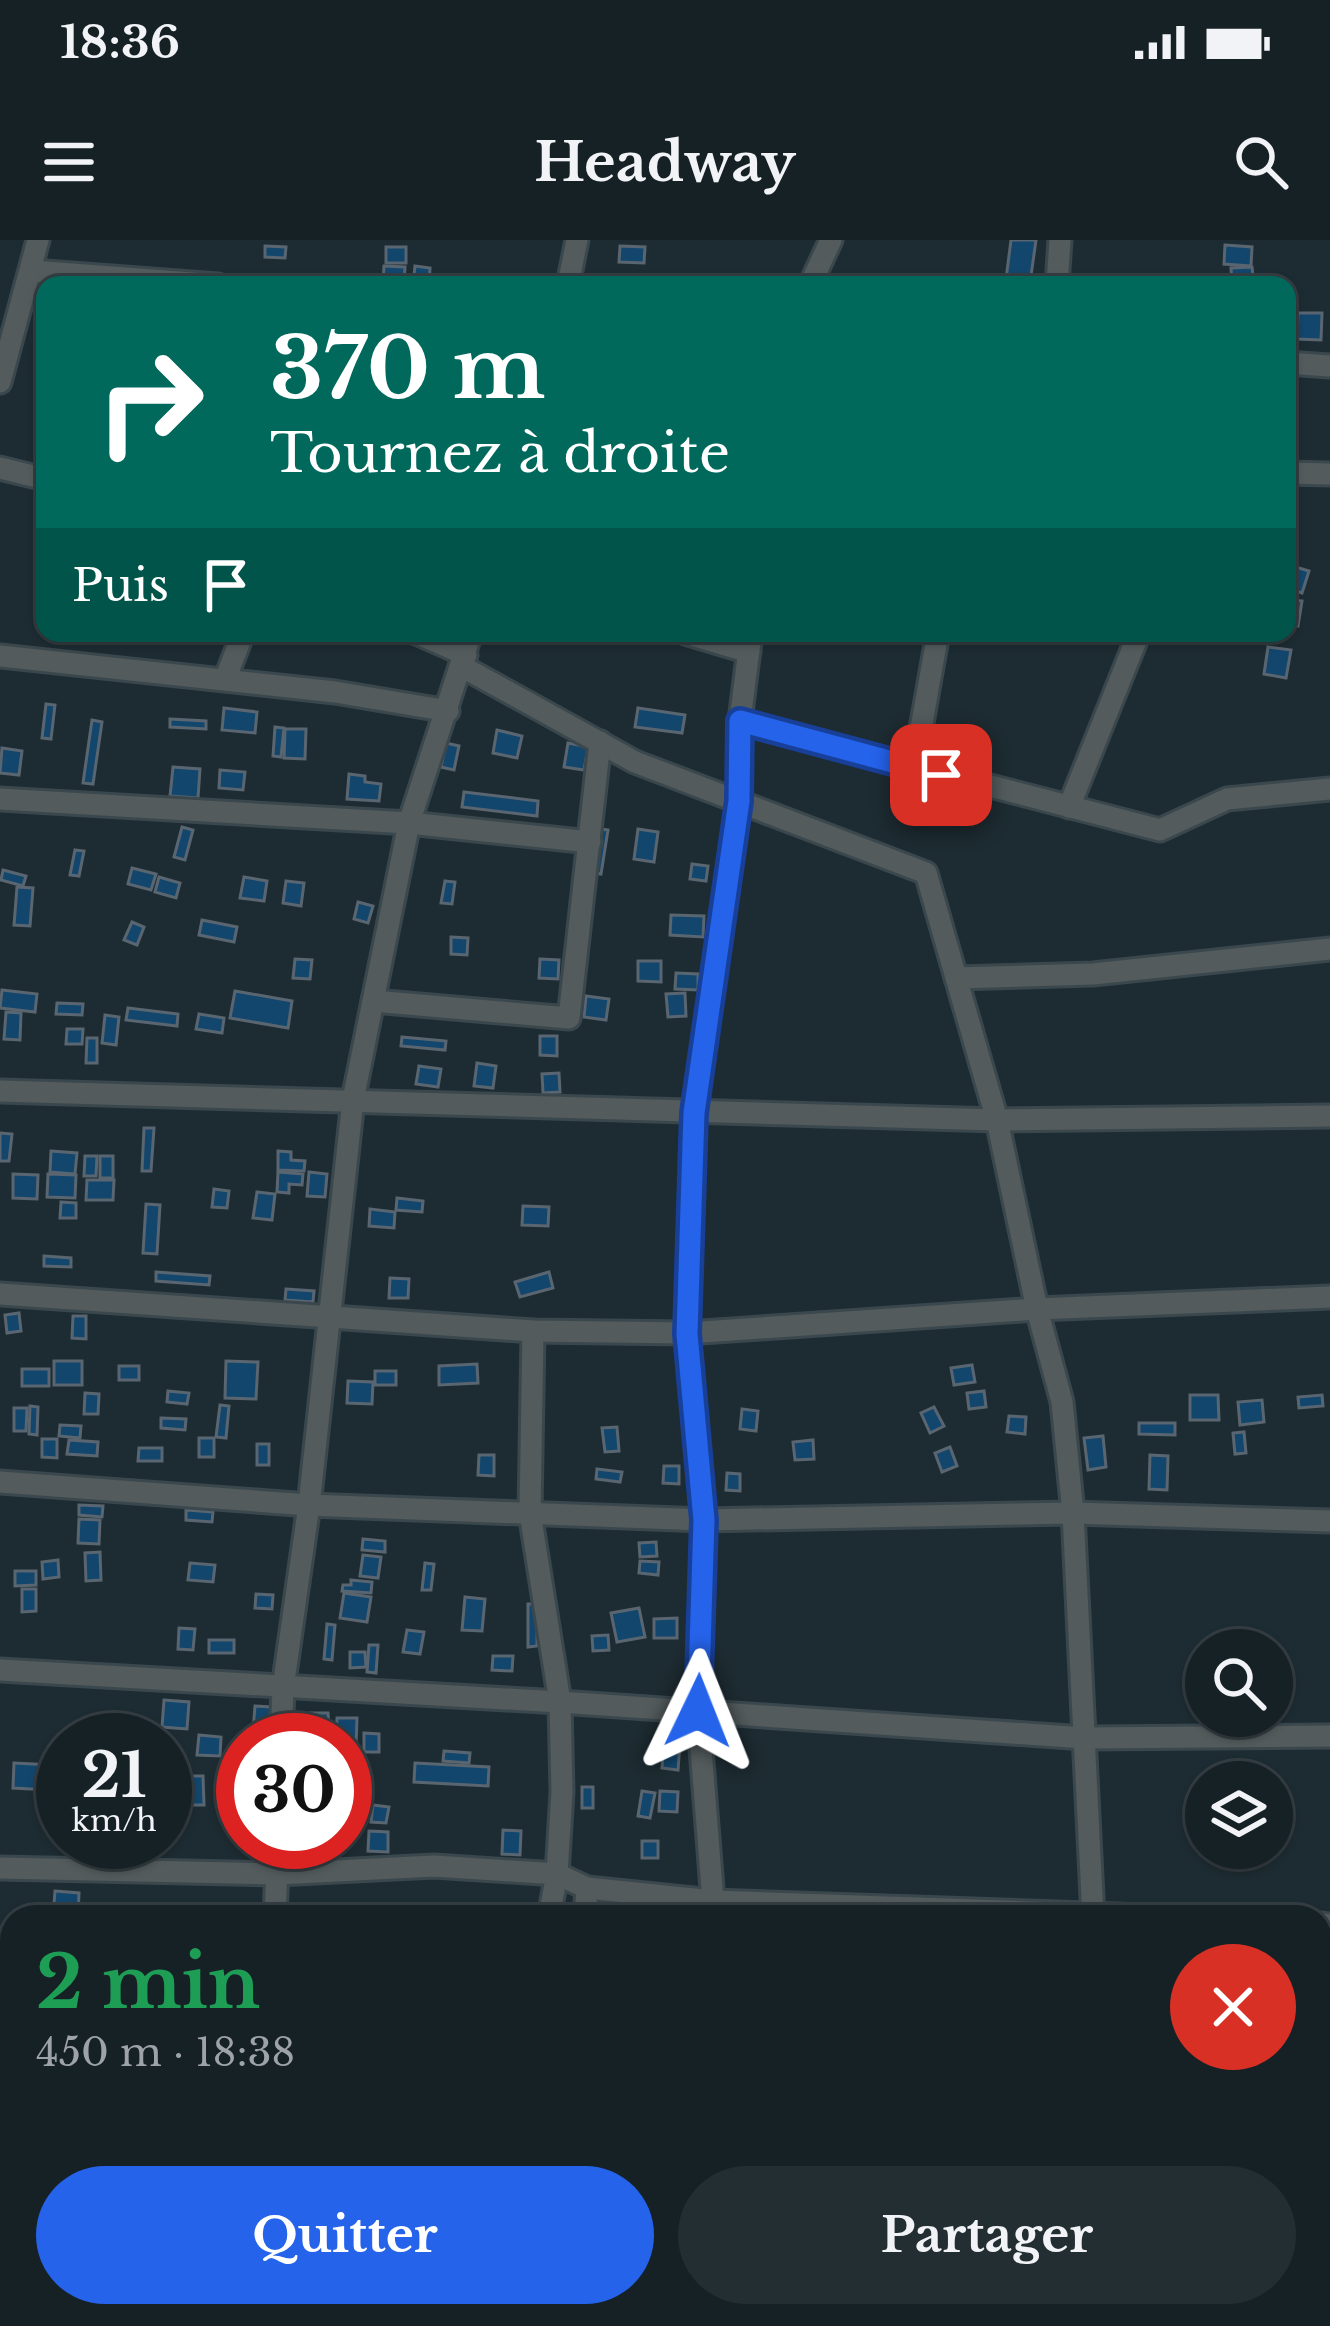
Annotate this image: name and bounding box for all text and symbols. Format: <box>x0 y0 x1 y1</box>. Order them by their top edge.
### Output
text: 18:36 <box>60 14 180 70</box>
icon: menu <box>36 129 102 195</box>
text: Headway <box>534 129 796 196</box>
icon: search <box>1228 129 1294 195</box>
text: 370 m <box>270 317 546 421</box>
icon: right <box>72 324 228 480</box>
text: Tournez à droite <box>270 420 730 487</box>
icon: arrive <box>193 552 259 618</box>
text: Puis <box>72 557 169 613</box>
pin <box>890 724 992 826</box>
icon: arrive <box>908 742 974 808</box>
map controls <box>1185 1629 1293 1869</box>
button: search <box>1185 1629 1293 1737</box>
position arrow <box>635 1648 761 1774</box>
speed limit sign: 30 <box>216 1713 372 1869</box>
text: 21 <box>81 1739 147 1813</box>
button: layers <box>1185 1761 1293 1869</box>
text: km/h <box>71 1802 157 1839</box>
text: 2 min <box>36 1938 260 2027</box>
button: close <box>1170 1944 1296 2070</box>
text: 450 m · 18:38 <box>36 2028 295 2077</box>
button: Quitter <box>36 2166 654 2304</box>
button: Partager <box>678 2166 1296 2304</box>

